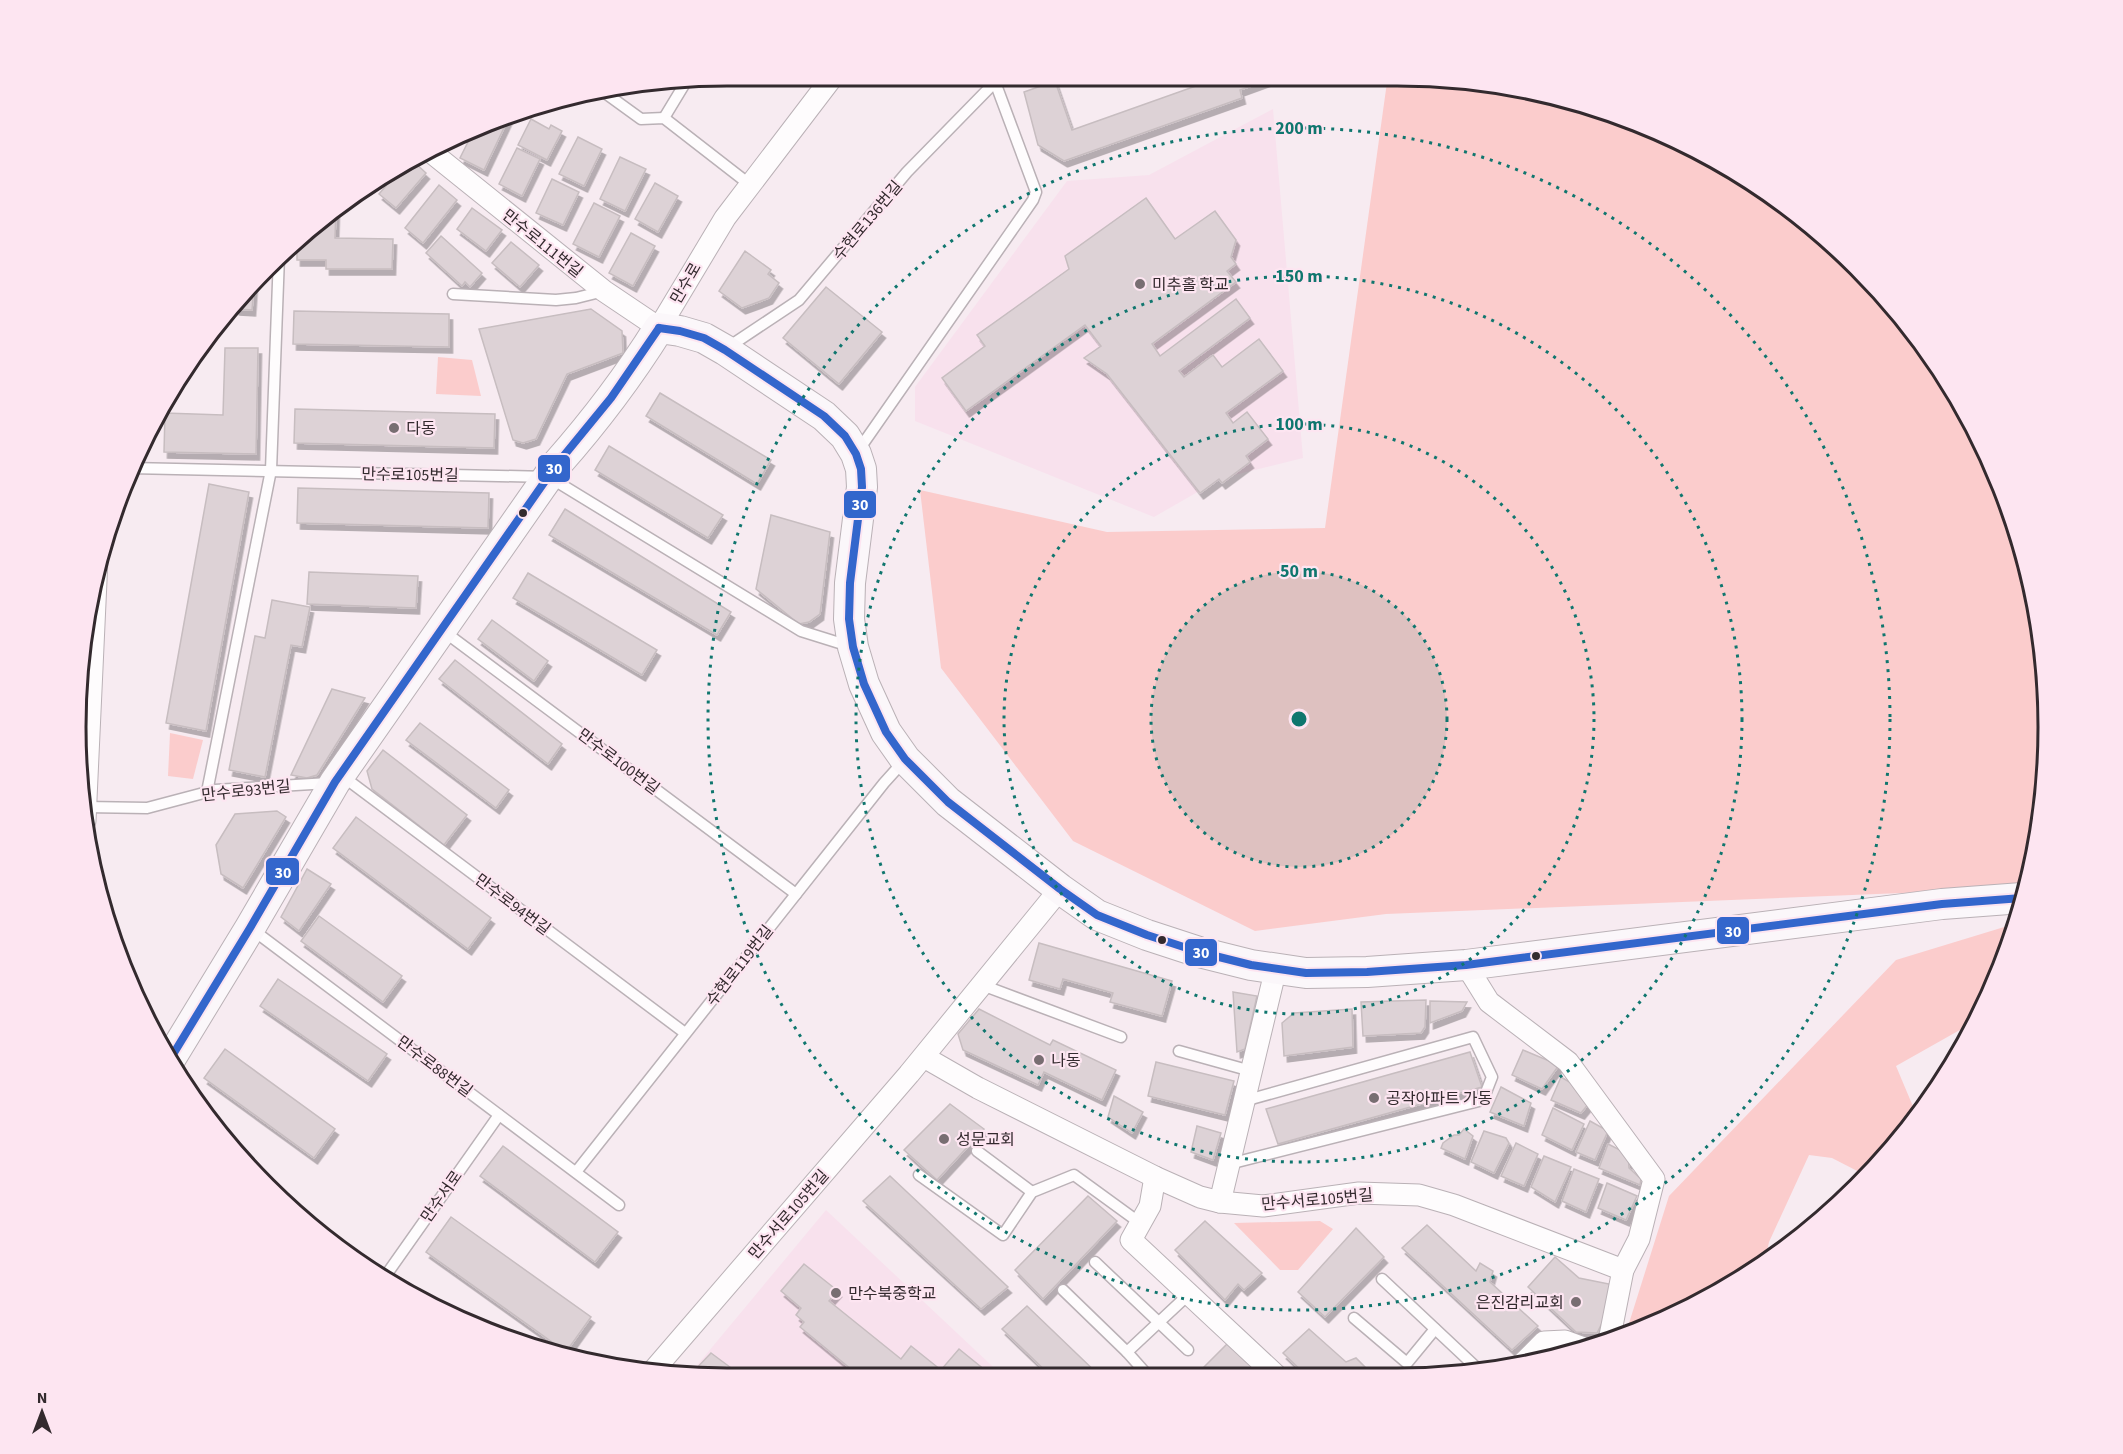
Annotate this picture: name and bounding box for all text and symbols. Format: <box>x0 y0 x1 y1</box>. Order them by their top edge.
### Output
text: 200 m <box>1275 116 1323 141</box>
street label: 수현로136번길 <box>828 176 908 265</box>
street label: 만수로111번길 <box>498 205 587 283</box>
street label: 만수로 <box>665 259 707 308</box>
text: 150 m <box>1275 264 1323 289</box>
place label: 미추홀 학교 <box>1152 274 1229 296</box>
marker: 미추홀 학교 <box>1133 277 1147 291</box>
text: 100 m <box>1275 412 1323 437</box>
place label: 다동 <box>406 418 436 440</box>
marker: 다동 <box>387 421 401 435</box>
line badge: 30 <box>537 454 571 483</box>
text: 30 <box>546 458 562 480</box>
street label: 만수로105번길 <box>361 463 459 487</box>
line badge: 30 <box>843 490 877 519</box>
text: 30 <box>852 494 868 516</box>
unlabelled marker <box>517 507 529 519</box>
text: 50 m <box>1280 559 1318 584</box>
centre of rings <box>1289 709 1309 729</box>
street label: 만수로100번길 <box>573 724 664 800</box>
street label: 만수로93번길 <box>200 775 292 807</box>
line badge: 30 <box>265 857 300 886</box>
text: 30 <box>275 862 291 884</box>
street label: 만수로94번길 <box>470 869 555 941</box>
line badge: 30 <box>1716 916 1750 945</box>
street label: 수현로119번길 <box>701 920 778 1011</box>
text: 30 <box>1725 921 1741 943</box>
unlabelled marker <box>1156 934 1168 946</box>
line badge: 30 <box>1184 938 1218 967</box>
text: 30 <box>1193 942 1209 964</box>
unlabelled marker <box>1530 950 1542 962</box>
street label: 만수로88번길 <box>392 1031 477 1103</box>
place label: 나동 <box>1051 1050 1081 1072</box>
marker: 나동 <box>1032 1053 1046 1067</box>
place label: 공작아파트 가동 <box>1386 1088 1493 1110</box>
marker: 공작아파트 가동 <box>1367 1091 1381 1105</box>
place label: 성문교회 <box>956 1129 1015 1151</box>
marker: 성문교회 <box>937 1132 951 1146</box>
street label: 만수서로105번길 <box>744 1165 834 1264</box>
street label: 만수서로 <box>416 1166 468 1227</box>
street label: 만수서로105번길 <box>1260 1184 1374 1216</box>
place label: 만수북중학교 <box>848 1283 936 1305</box>
marker: 만수북중학교 <box>829 1286 843 1300</box>
place label: 은진감리교회 <box>1476 1292 1564 1314</box>
marker: 은진감리교회 <box>1569 1295 1583 1309</box>
north arrow <box>12 1382 72 1442</box>
text: N <box>37 1387 47 1409</box>

